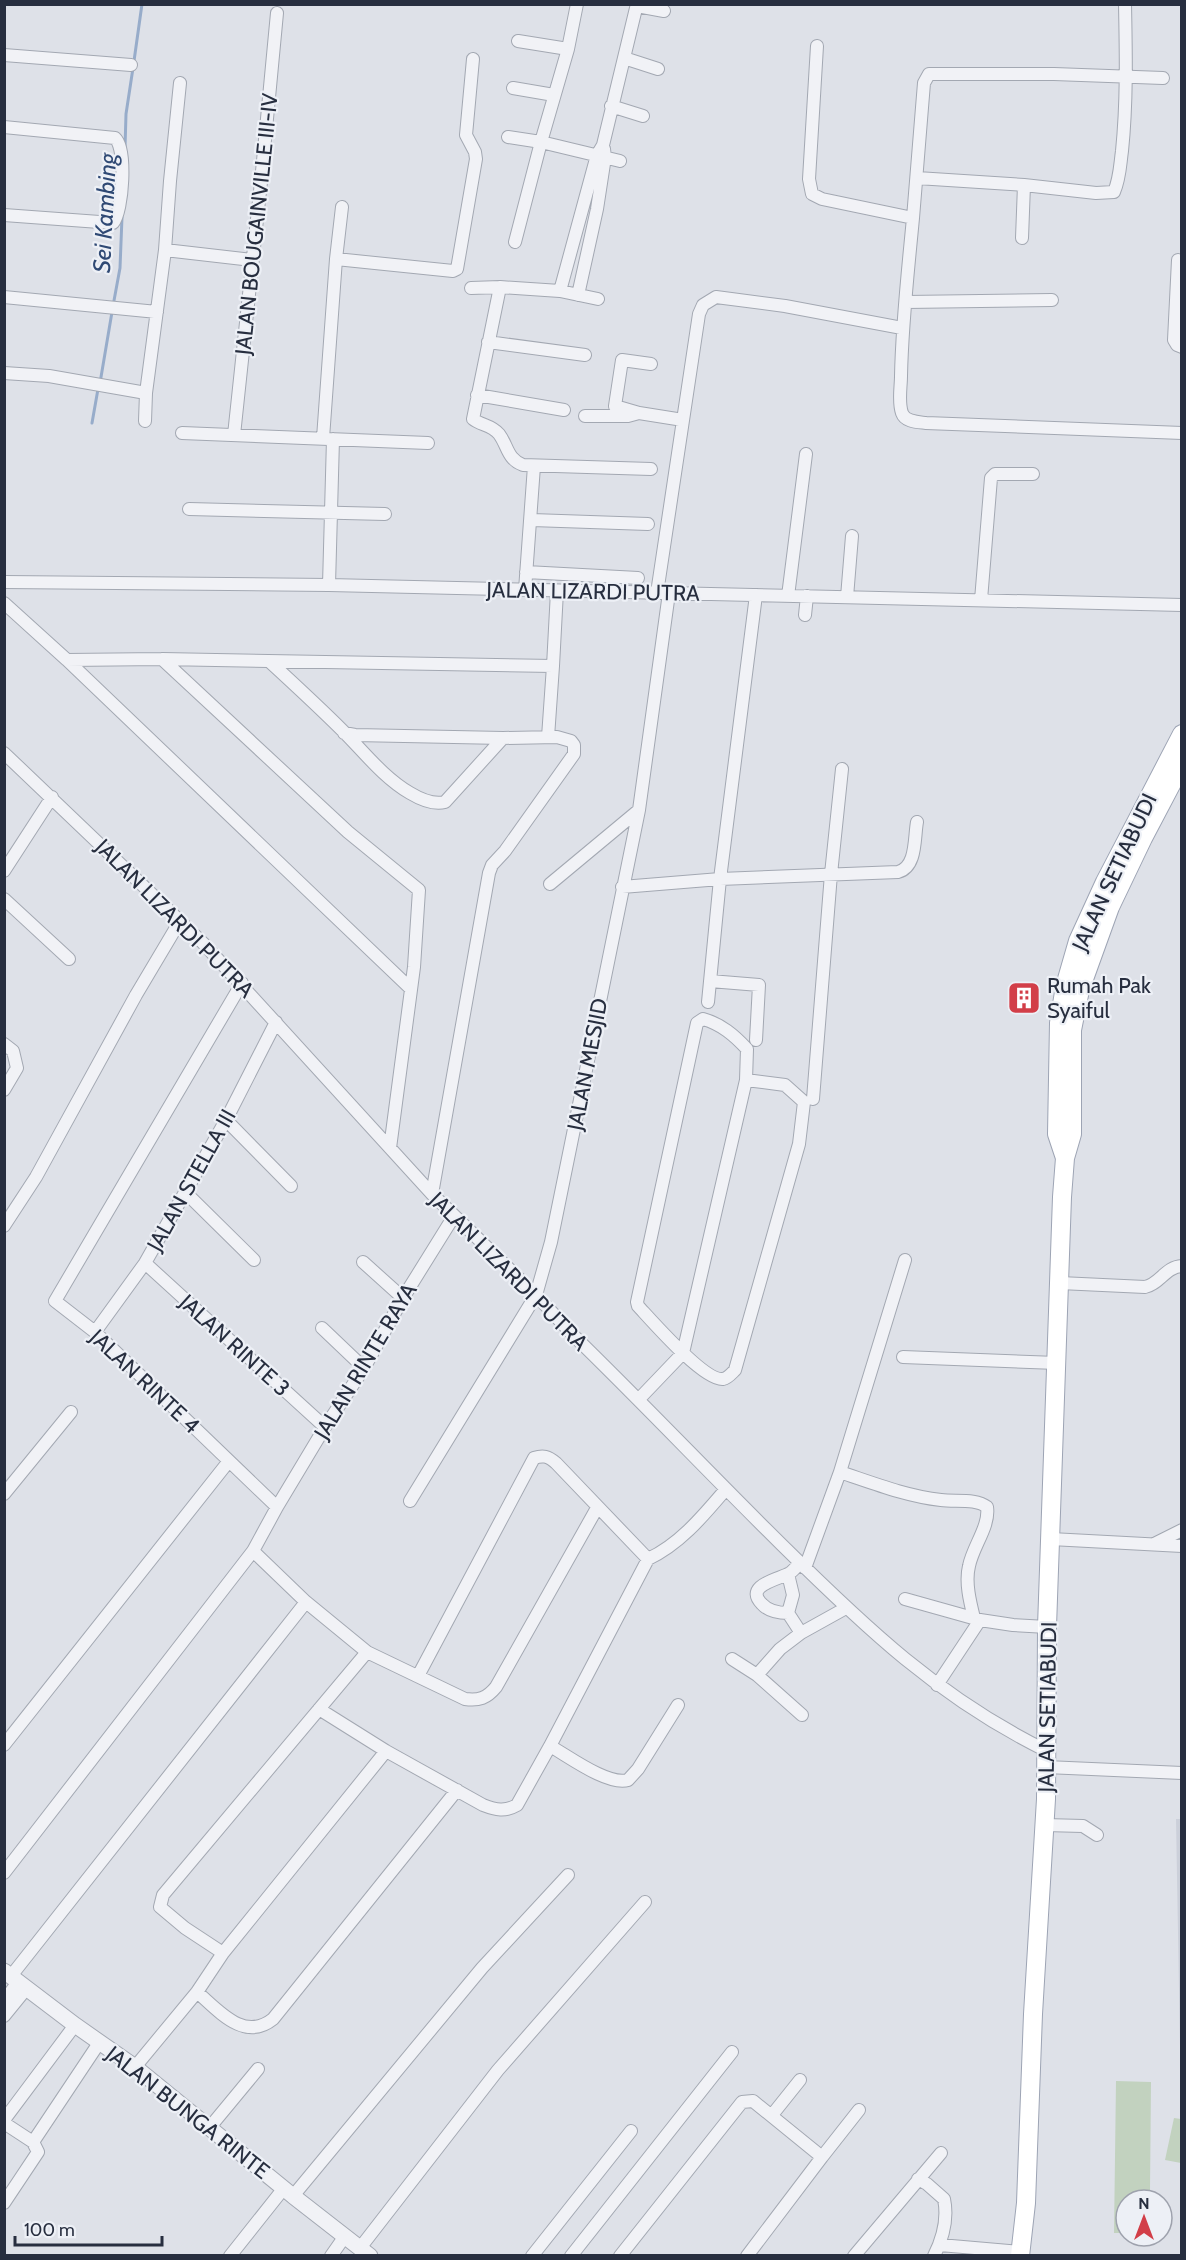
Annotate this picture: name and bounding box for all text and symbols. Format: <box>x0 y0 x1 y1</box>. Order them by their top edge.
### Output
street label: JALAN BOUGAINVILLE III-IV <box>229 91 284 357</box>
water label: Sei Kambing <box>87 151 122 274</box>
street label: JALAN LIZARDI PUTRA <box>485 576 700 607</box>
street label: JALAN SETIABUDI <box>1066 789 1163 956</box>
street label: JALAN LIZARDI PUTRA <box>89 833 260 1004</box>
place label: Rumah Pak Syaiful <box>1047 972 1151 1024</box>
building icon: Rumah Pak Syaiful <box>1006 980 1042 1016</box>
street label: JALAN MESJID <box>561 996 614 1134</box>
street label: JALAN STELLA III <box>141 1104 242 1257</box>
street label: JALAN LIZARDI PUTRA <box>423 1186 594 1357</box>
street label: JALAN RINTE RAYA <box>308 1278 423 1445</box>
street label: JALAN RINTE 3 <box>173 1288 295 1402</box>
street label: JALAN RINTE 4 <box>83 1323 205 1439</box>
street label: JALAN SETIABUDI <box>1032 1621 1062 1794</box>
street label: JALAN BUNGA RINTE <box>100 2039 275 2185</box>
north arrow <box>1114 2188 1174 2248</box>
text: N <box>1138 2194 1150 2213</box>
scale bar <box>15 2209 162 2247</box>
text: 100 m <box>24 2219 75 2241</box>

